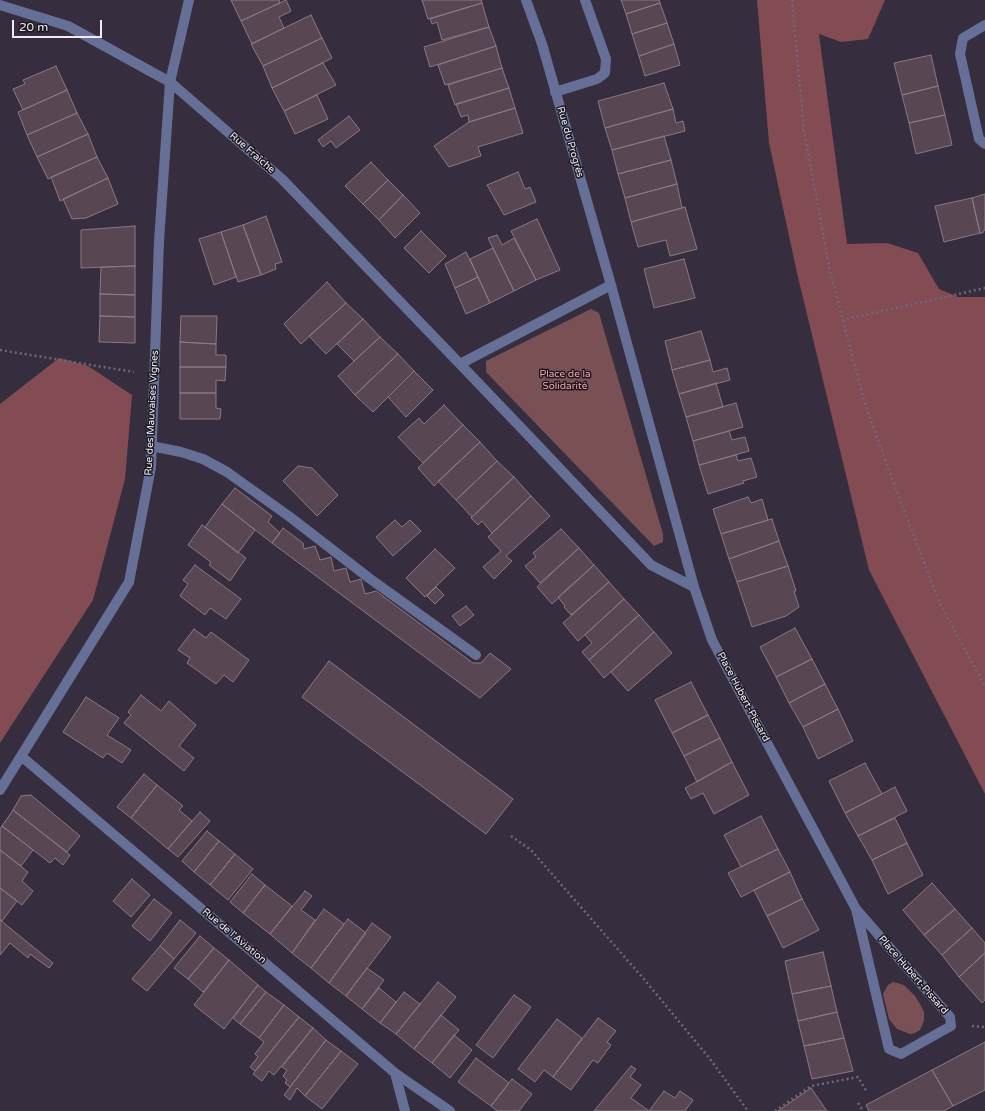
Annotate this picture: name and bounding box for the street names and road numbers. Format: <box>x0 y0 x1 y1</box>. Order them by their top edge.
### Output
street label: Rue du Progrès <box>554 105 586 179</box>
street label: Rue Fraîche <box>227 130 277 176</box>
street label: Rue des Mauvaises Vignes <box>143 350 161 476</box>
street label: Place Hubert-Pissard <box>714 650 772 744</box>
street label: Rue de l'Aviation <box>200 906 268 966</box>
street label: Place Hubert-Pissard <box>876 933 950 1017</box>

